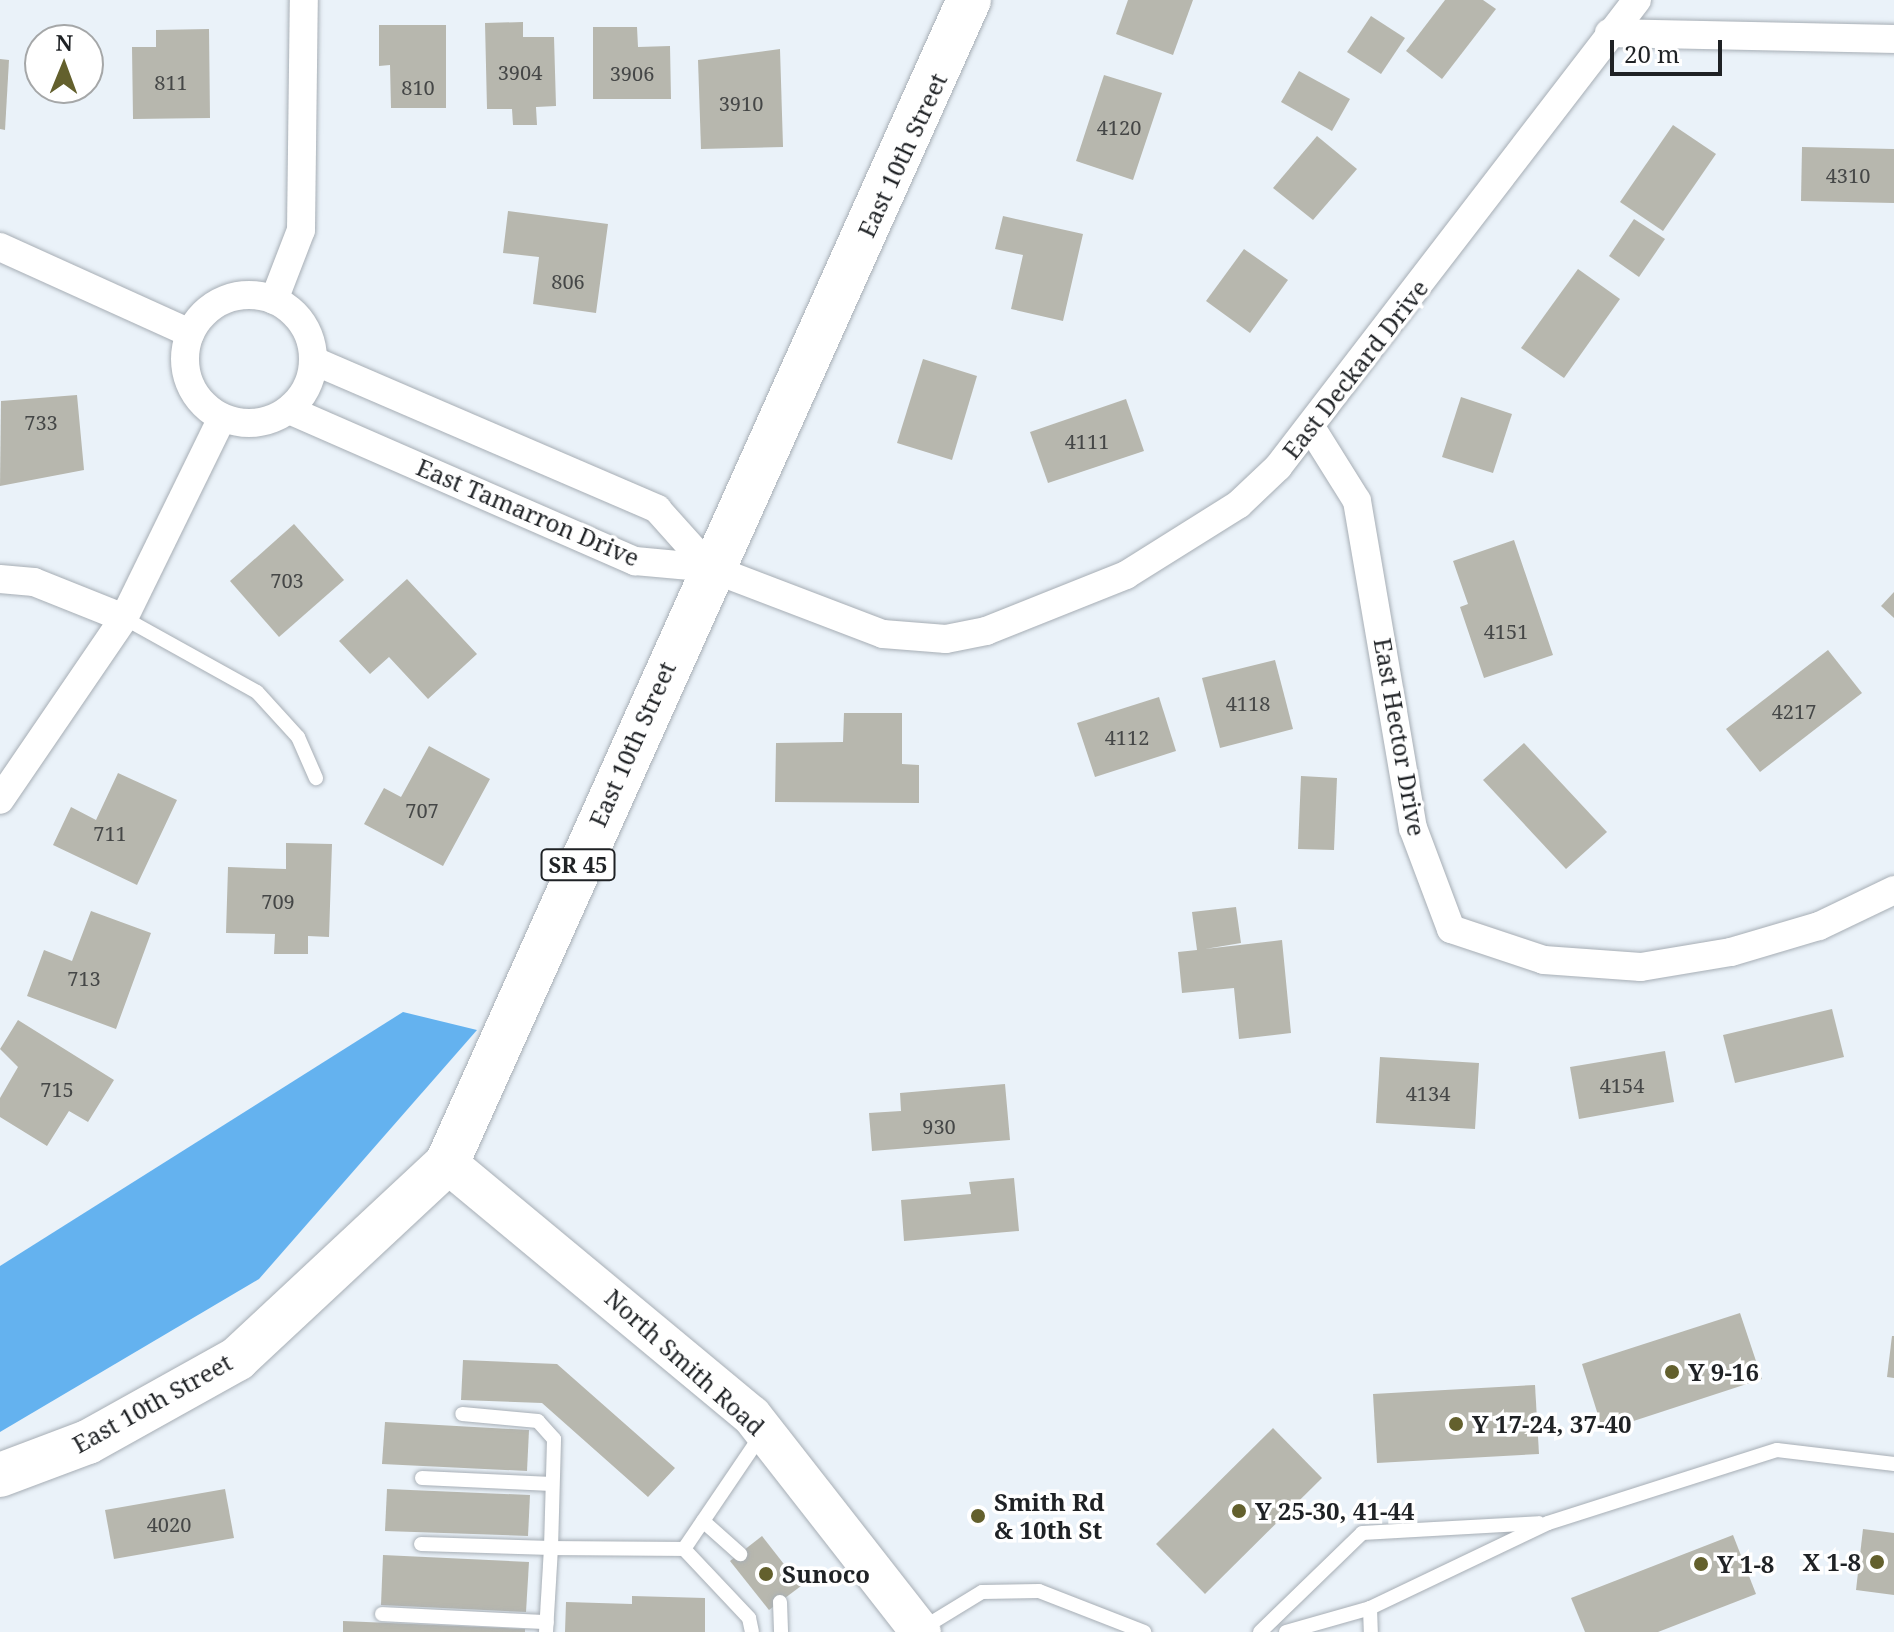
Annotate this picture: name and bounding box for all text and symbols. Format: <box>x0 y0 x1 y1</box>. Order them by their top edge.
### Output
north arrow <box>24 24 104 104</box>
scale bar <box>1614 24 1726 74</box>
text: N <box>55 27 73 57</box>
text: 20 m <box>1624 37 1680 70</box>
house number: 3904 <box>498 60 542 84</box>
house number: 3906 <box>610 61 654 85</box>
street label: East 10th Street <box>851 68 953 242</box>
house number: 811 <box>154 70 188 94</box>
house number: 810 <box>401 75 435 99</box>
house number: 3910 <box>719 91 763 115</box>
house number: 4120 <box>1097 115 1141 139</box>
house number: 4310 <box>1826 163 1870 187</box>
house number: 806 <box>551 269 585 293</box>
street label: East Deckard Drive <box>1276 274 1434 464</box>
house number: 733 <box>24 410 58 434</box>
house number: 4111 <box>1065 429 1109 453</box>
street label: East Tamarron Drive <box>412 452 644 572</box>
house number: 703 <box>270 568 304 592</box>
house number: 4151 <box>1484 619 1528 643</box>
street label: East Hector Drive <box>1368 636 1432 838</box>
street label: East 10th Street <box>583 657 681 831</box>
house number: 4118 <box>1226 691 1270 715</box>
house number: 4217 <box>1772 699 1816 723</box>
house number: 4112 <box>1105 725 1149 749</box>
house number: 707 <box>405 798 439 822</box>
house number: 711 <box>93 821 127 845</box>
road number: SR 45 <box>540 847 616 883</box>
house number: 709 <box>261 889 295 913</box>
house number: 713 <box>67 966 101 990</box>
house number: 4154 <box>1600 1073 1644 1097</box>
house number: 715 <box>40 1077 74 1101</box>
house number: 4134 <box>1406 1081 1450 1105</box>
house number: 930 <box>922 1114 956 1138</box>
street label: North Smith Road <box>599 1283 771 1441</box>
street label: East 10th Street <box>67 1347 237 1459</box>
place label: Y 9-16 <box>1688 1358 1759 1386</box>
marker: Y 9-16 <box>1663 1363 1681 1381</box>
place label: Y 17-24, 37-40 <box>1472 1410 1632 1438</box>
marker: Y 17-24, 37-40 <box>1447 1415 1465 1433</box>
place label: Smith Rd & 10th St <box>994 1488 1105 1544</box>
place label: Y 25-30, 41-44 <box>1255 1497 1415 1525</box>
marker: Y 25-30, 41-44 <box>1230 1502 1248 1520</box>
marker: Smith Rd & 10th St <box>969 1507 987 1525</box>
house number: 4020 <box>147 1512 191 1536</box>
place label: X 1-8 <box>1803 1548 1861 1576</box>
place label: Y 1-8 <box>1717 1550 1774 1578</box>
marker: X 1-8 <box>1868 1553 1886 1571</box>
marker: Y 1-8 <box>1692 1555 1710 1573</box>
place label: Sunoco <box>782 1560 870 1588</box>
marker: Sunoco <box>757 1565 775 1583</box>

